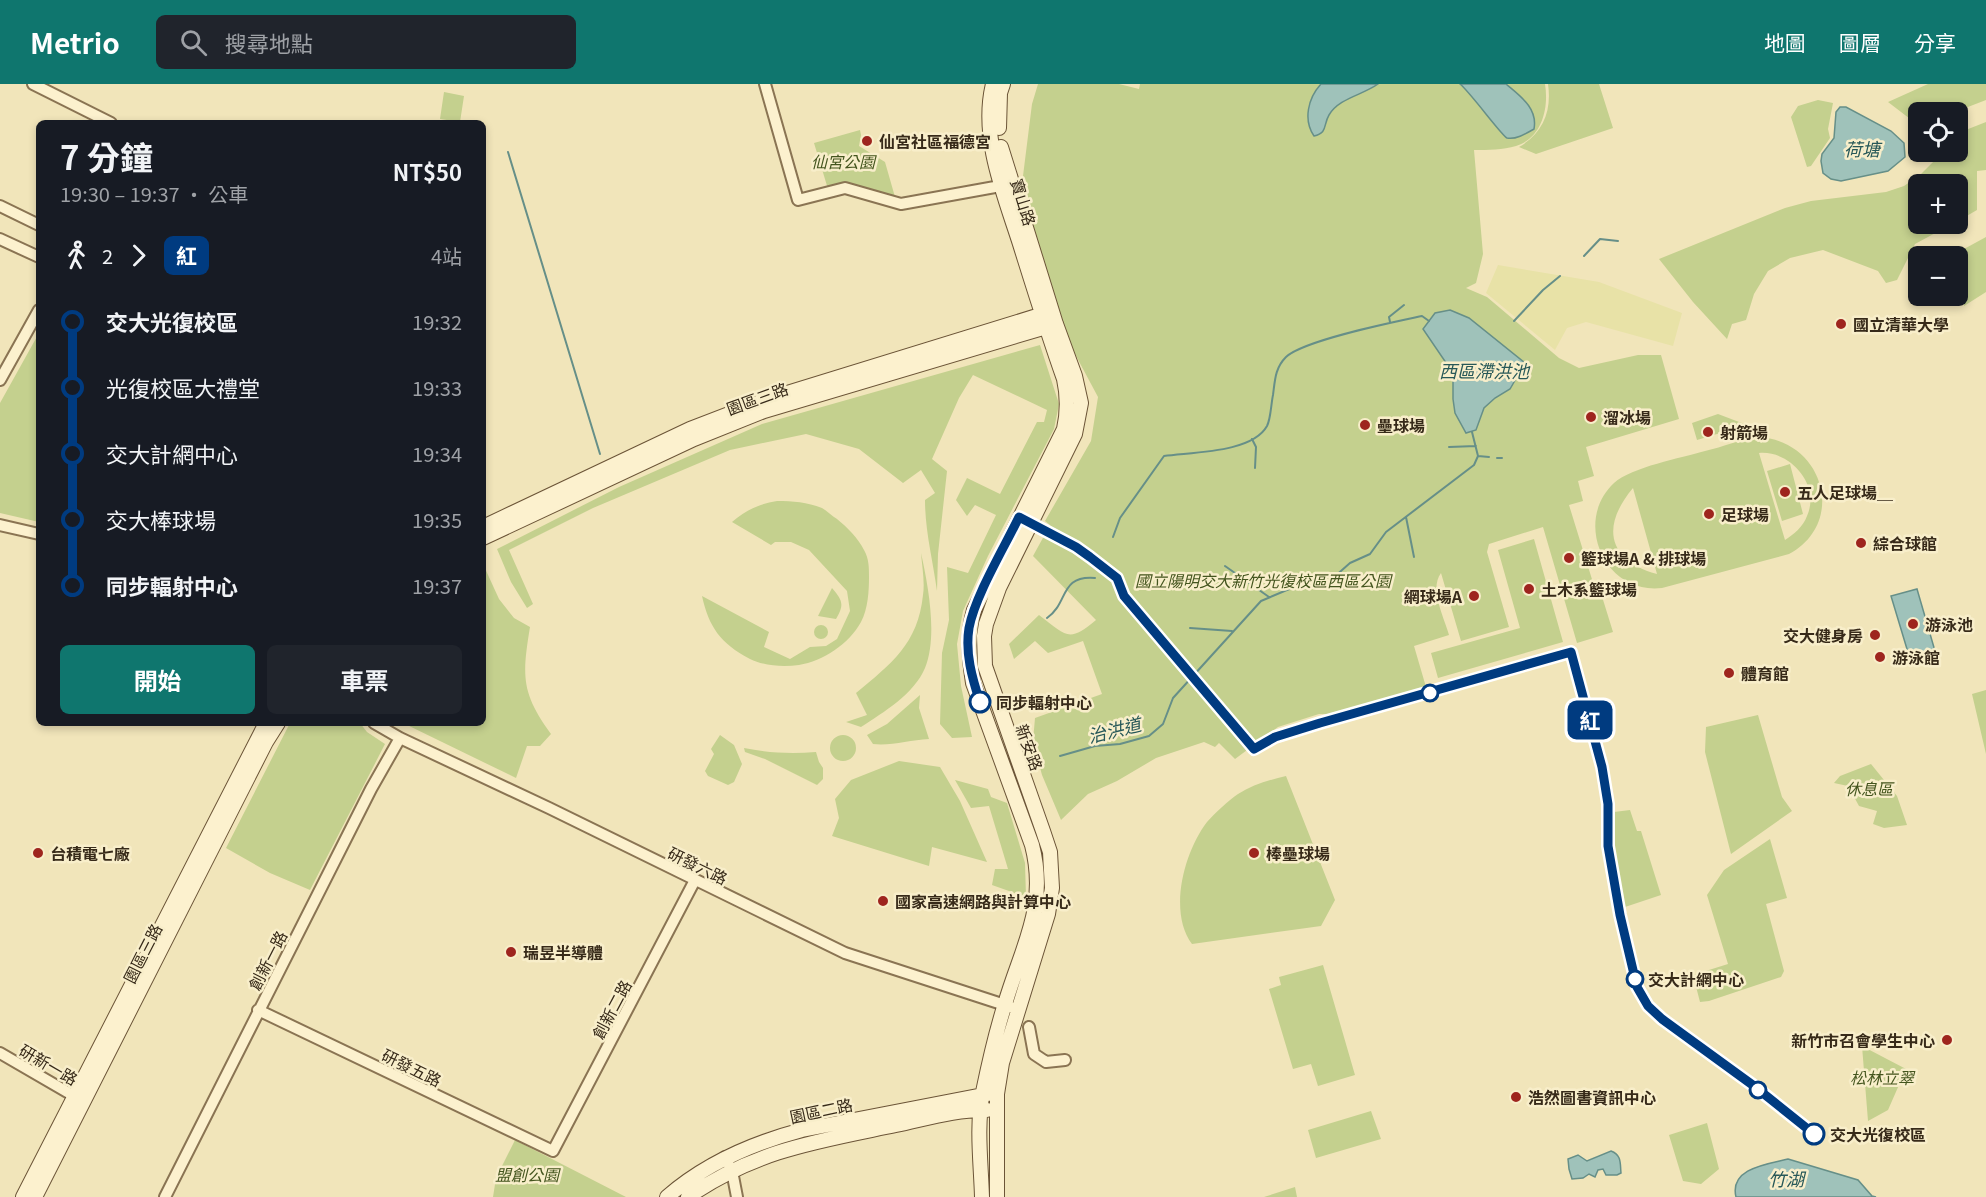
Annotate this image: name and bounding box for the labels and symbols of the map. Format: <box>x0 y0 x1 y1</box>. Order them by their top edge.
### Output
place label: 仙宮社區福德宮 <box>879 129 991 153</box>
marker: 仙宮社區福德宮 <box>860 134 874 148</box>
water label: 荷塘 <box>1844 135 1883 161</box>
park label: 仙宮公園 <box>811 149 877 173</box>
street label: 寶山路 <box>1006 176 1042 228</box>
place label: 國立清華大學 <box>1853 312 1949 336</box>
marker: 國立清華大學 <box>1834 317 1848 331</box>
water label: 西區滯洪池 <box>1439 357 1531 383</box>
street label: 園區三路 <box>723 376 791 420</box>
place label: 溜冰場 <box>1603 405 1651 429</box>
marker: 溜冰場 <box>1584 410 1598 424</box>
place label: 壘球場 <box>1377 413 1425 437</box>
marker: 壘球場 <box>1358 418 1372 432</box>
place label: 射箭場 <box>1720 420 1768 444</box>
marker: 射箭場 <box>1701 425 1715 439</box>
place label: 五人足球場＿ <box>1797 480 1893 504</box>
marker: 五人足球場＿ <box>1778 485 1792 499</box>
place label: 足球場 <box>1721 502 1769 526</box>
marker: 足球場 <box>1702 507 1716 521</box>
place label: 綜合球館 <box>1873 531 1937 555</box>
marker: 綜合球館 <box>1854 536 1868 550</box>
place label: 籃球場A & 排球場 <box>1581 546 1706 570</box>
marker: 籃球場A & 排球場 <box>1562 551 1576 565</box>
park label: 國立陽明交大新竹光復校區西區公園 <box>1135 568 1393 592</box>
place label: 土木系籃球場 <box>1541 577 1637 601</box>
marker: 土木系籃球場 <box>1522 582 1536 596</box>
place label: 網球場A <box>1404 584 1463 608</box>
marker: 網球場A <box>1467 589 1481 603</box>
place label: 游泳池 <box>1925 612 1973 636</box>
marker: 游泳池 <box>1906 617 1920 631</box>
place label: 交大健身房 <box>1783 623 1863 647</box>
marker: 交大健身房 <box>1868 628 1882 642</box>
place label: 游泳館 <box>1892 645 1940 669</box>
marker: 游泳館 <box>1873 650 1887 664</box>
place label: 體育館 <box>1741 661 1789 685</box>
marker: 體育館 <box>1722 666 1736 680</box>
unlabelled marker <box>1421 684 1439 702</box>
place label: 同步輻射中心 <box>996 690 1092 714</box>
marker: 同步輻射中心 <box>969 691 991 713</box>
line badge: 紅 <box>1570 700 1610 740</box>
water label: 治洪道 <box>1085 709 1146 748</box>
street label: 新安路 <box>1011 720 1049 774</box>
park label: 休息區 <box>1845 776 1895 800</box>
street label: 研發六路 <box>664 840 732 890</box>
place label: 台積電七廠 <box>50 841 130 865</box>
place label: 棒壘球場 <box>1266 841 1330 865</box>
marker: 台積電七廠 <box>31 846 45 860</box>
marker: 棒壘球場 <box>1247 846 1261 860</box>
place label: 國家高速網路與計算中心 <box>895 889 1071 913</box>
marker: 國家高速網路與計算中心 <box>876 894 890 908</box>
street label: 園區三路 <box>117 919 167 987</box>
street label: 創新一路 <box>242 926 292 994</box>
place label: 瑞昱半導體 <box>523 940 603 964</box>
marker: 瑞昱半導體 <box>504 945 518 959</box>
place label: 交大計網中心 <box>1648 967 1744 991</box>
marker: 交大計網中心 <box>1626 970 1644 988</box>
street label: 創新二路 <box>585 975 637 1043</box>
place label: 新竹市召會學生中心 <box>1791 1028 1935 1052</box>
marker: 新竹市召會學生中心 <box>1940 1033 1954 1047</box>
street label: 研新一路 <box>15 1038 83 1090</box>
street label: 研發五路 <box>378 1042 446 1092</box>
park label: 松林立翠 <box>1850 1065 1916 1089</box>
unlabelled marker <box>1749 1081 1767 1099</box>
place label: 浩然圖書資訊中心 <box>1528 1085 1656 1109</box>
marker: 浩然圖書資訊中心 <box>1509 1090 1523 1104</box>
street label: 園區二路 <box>787 1092 855 1128</box>
place label: 交大光復校區 <box>1830 1122 1926 1146</box>
marker: 交大光復校區 <box>1803 1123 1825 1145</box>
park label: 盟創公園 <box>495 1162 561 1186</box>
water label: 竹湖 <box>1768 1165 1807 1191</box>

